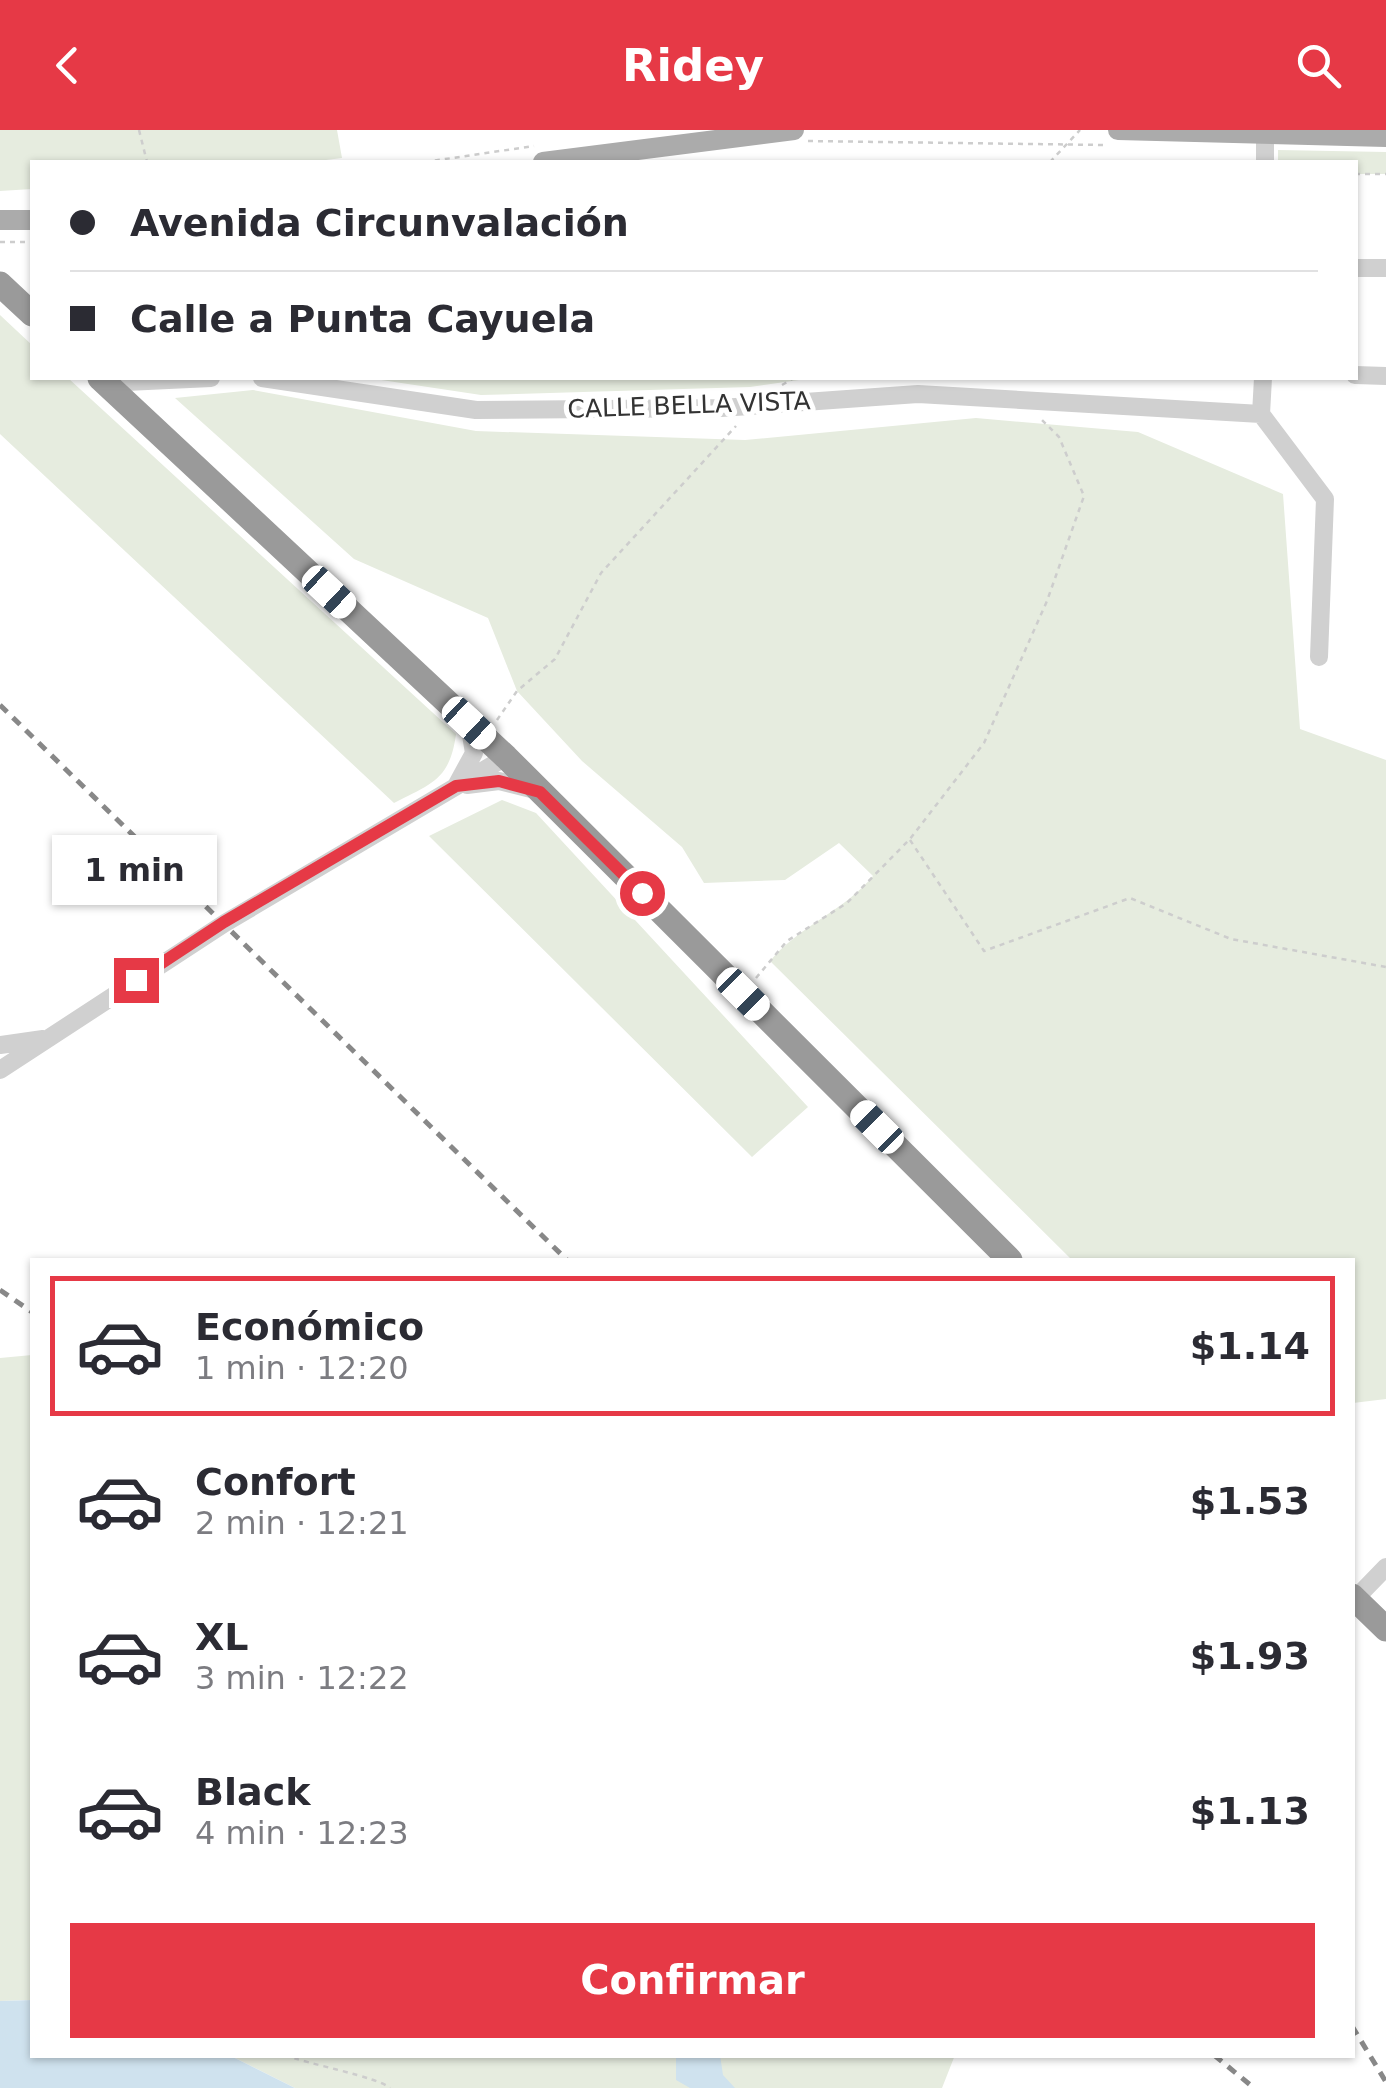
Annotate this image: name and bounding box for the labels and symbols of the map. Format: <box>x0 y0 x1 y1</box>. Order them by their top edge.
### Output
street label: CALLE BELLA VISTA <box>567 386 811 424</box>
car <box>297 561 361 623</box>
car <box>437 692 501 754</box>
callout: 1 min <box>54 835 218 905</box>
route start <box>620 871 665 916</box>
route end <box>114 958 159 1003</box>
car <box>711 962 775 1026</box>
car <box>845 1095 909 1159</box>

